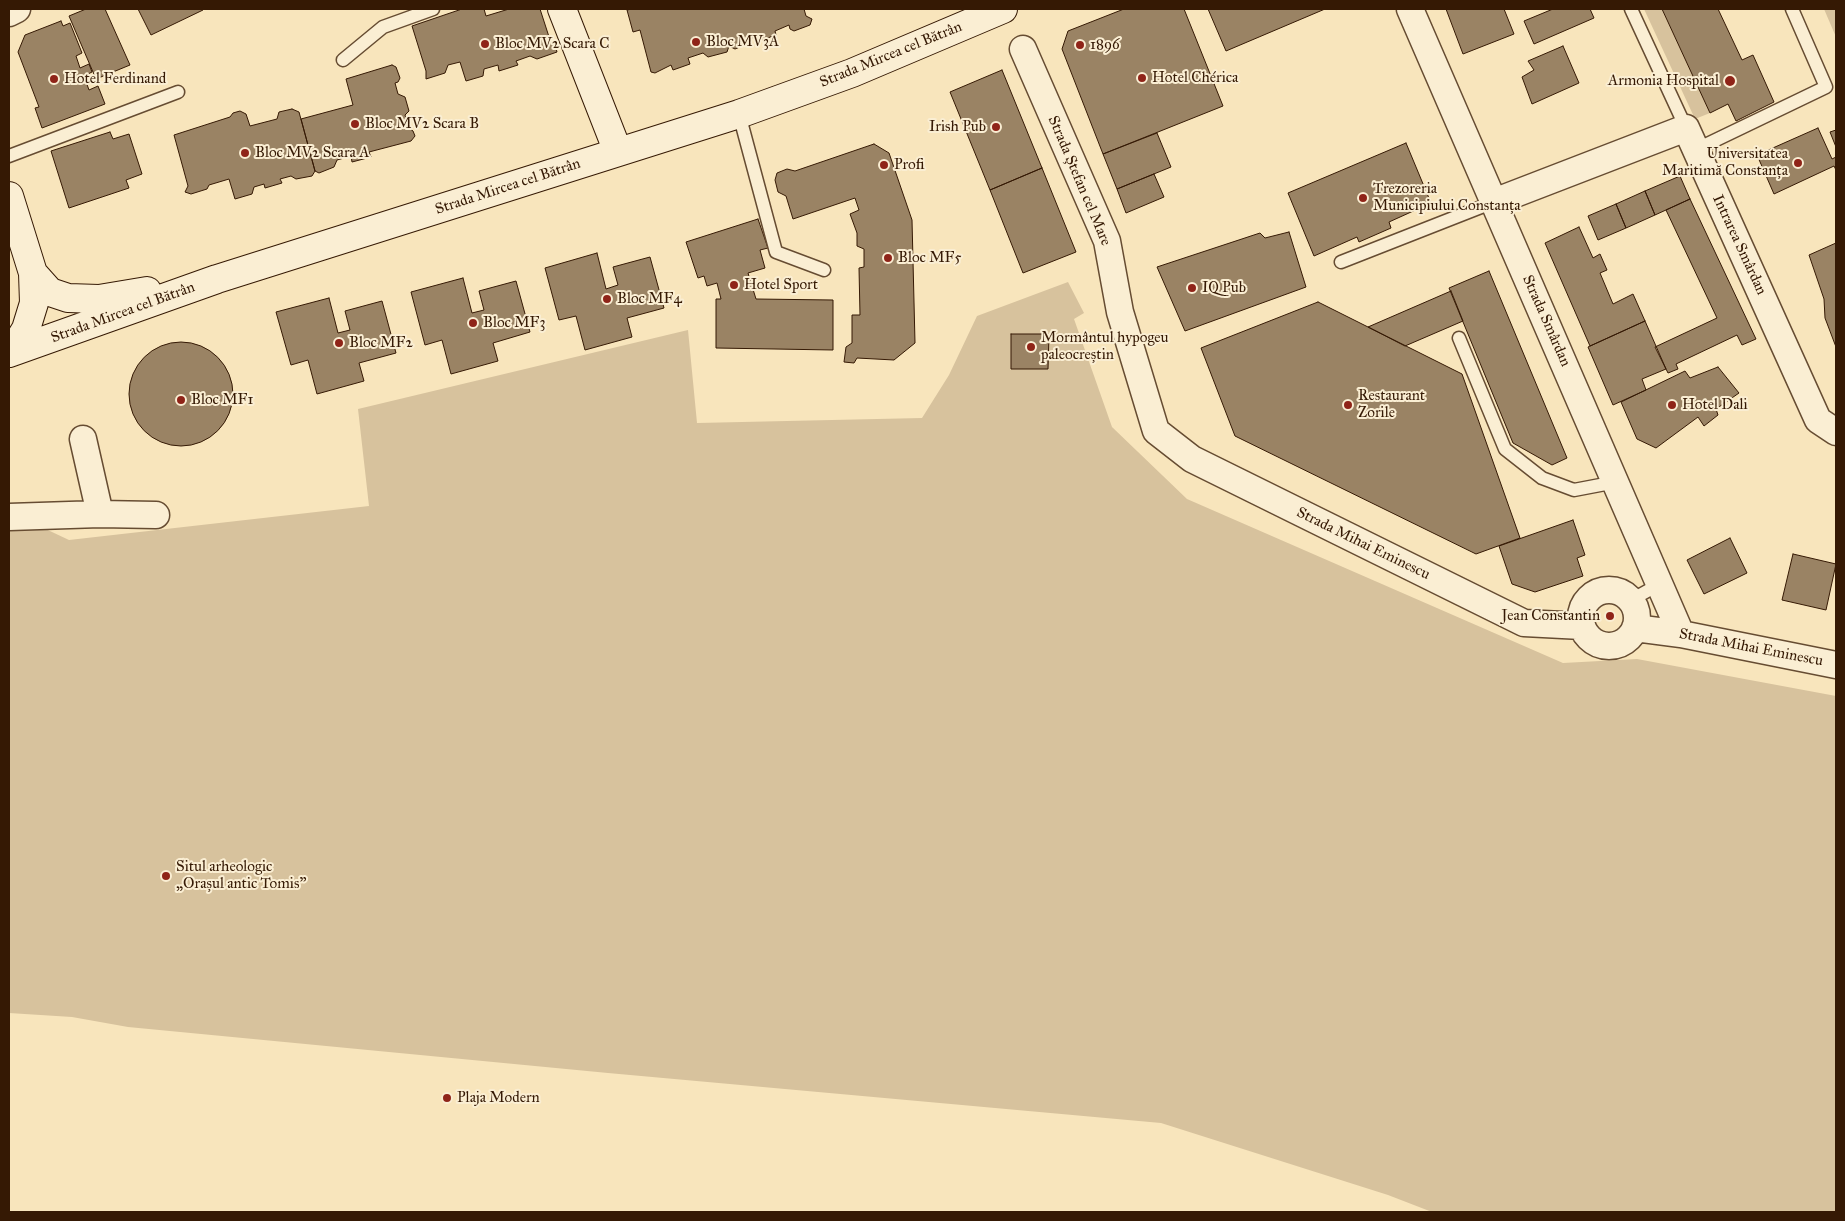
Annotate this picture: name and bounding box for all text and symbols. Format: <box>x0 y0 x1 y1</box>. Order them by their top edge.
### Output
street label: Strada Mircea cel Bătrân <box>817 18 965 92</box>
place label: Bloc MV3A <box>706 33 779 51</box>
place label: Bloc MV2 Scara C <box>495 35 609 53</box>
marker: Bloc MV3A <box>690 36 702 48</box>
place label: 1896 <box>1090 36 1120 54</box>
marker: Bloc MV2 Scara C <box>479 38 491 50</box>
marker: 1896 <box>1074 39 1086 51</box>
place label: Hotel Chérica <box>1152 69 1238 87</box>
place label: Hotel Ferdinand <box>64 70 166 88</box>
marker: Hotel Chérica <box>1136 72 1148 84</box>
place label: Armonia Hospital <box>1608 72 1719 90</box>
marker: Hotel Ferdinand <box>48 73 60 85</box>
marker: Armonia Hospital <box>1723 74 1737 88</box>
street label: Strada Ștefan cel Mare <box>1043 113 1115 249</box>
place label: Bloc MV2 Scara B <box>365 115 479 133</box>
marker: Bloc MV2 Scara B <box>349 118 361 130</box>
place label: Irish Pub <box>929 118 986 136</box>
marker: Irish Pub <box>990 121 1002 133</box>
place label: Bloc MV2 Scara A <box>255 144 369 162</box>
place label: Universitatea Maritimă Constanța <box>1662 145 1788 180</box>
marker: Bloc MV2 Scara A <box>239 147 251 159</box>
street label: Strada Mircea cel Bătrân <box>433 155 583 219</box>
place label: Profi <box>894 156 924 174</box>
marker: Universitatea Maritimă Constanța <box>1792 157 1804 169</box>
marker: Profi <box>878 159 890 171</box>
place label: Trezoreria Municipiului Constanța <box>1373 180 1521 215</box>
marker: Trezoreria Municipiului Constanța <box>1357 192 1369 204</box>
street label: Intrarea Smârdan <box>1708 192 1770 298</box>
place label: Bloc MF5 <box>898 249 961 267</box>
marker: Bloc MF5 <box>882 252 894 264</box>
street label: Strada Smârdan <box>1518 273 1574 369</box>
place label: Hotel Sport <box>744 276 818 294</box>
street label: Strada Mircea cel Bătrân <box>49 279 197 347</box>
marker: Hotel Sport <box>728 279 740 291</box>
place label: IQ Pub <box>1202 279 1246 297</box>
marker: IQ Pub <box>1186 282 1198 294</box>
place label: Bloc MF4 <box>617 290 682 308</box>
marker: Bloc MF4 <box>601 293 613 305</box>
place label: Bloc MF3 <box>483 314 545 332</box>
marker: Bloc MF3 <box>467 317 479 329</box>
place label: Mormântul hypogeu paleocreștin <box>1041 329 1169 364</box>
place label: Bloc MF2 <box>349 334 413 352</box>
marker: Bloc MF2 <box>333 337 345 349</box>
marker: Mormântul hypogeu paleocreștin <box>1025 341 1037 353</box>
place label: Restaurant Zorile <box>1358 387 1425 422</box>
place label: Bloc MF1 <box>191 391 253 409</box>
marker: Bloc MF1 <box>175 394 187 406</box>
place label: Hotel Dali <box>1682 396 1748 414</box>
marker: Restaurant Zorile <box>1342 399 1354 411</box>
marker: Hotel Dali <box>1666 399 1678 411</box>
street label: Strada Mihai Eminescu <box>1293 504 1433 584</box>
place label: Jean Constantin <box>1502 607 1600 625</box>
marker: Jean Constantin <box>1604 610 1616 622</box>
street label: Strada Mihai Eminescu <box>1678 625 1824 671</box>
place label: Situl arheologic „Orașul antic Tomis” <box>176 858 306 893</box>
marker: Situl arheologic „Orașul antic Tomis” <box>160 870 172 882</box>
place label: Plaja Modern <box>457 1089 540 1107</box>
marker: Plaja Modern <box>441 1092 453 1104</box>

